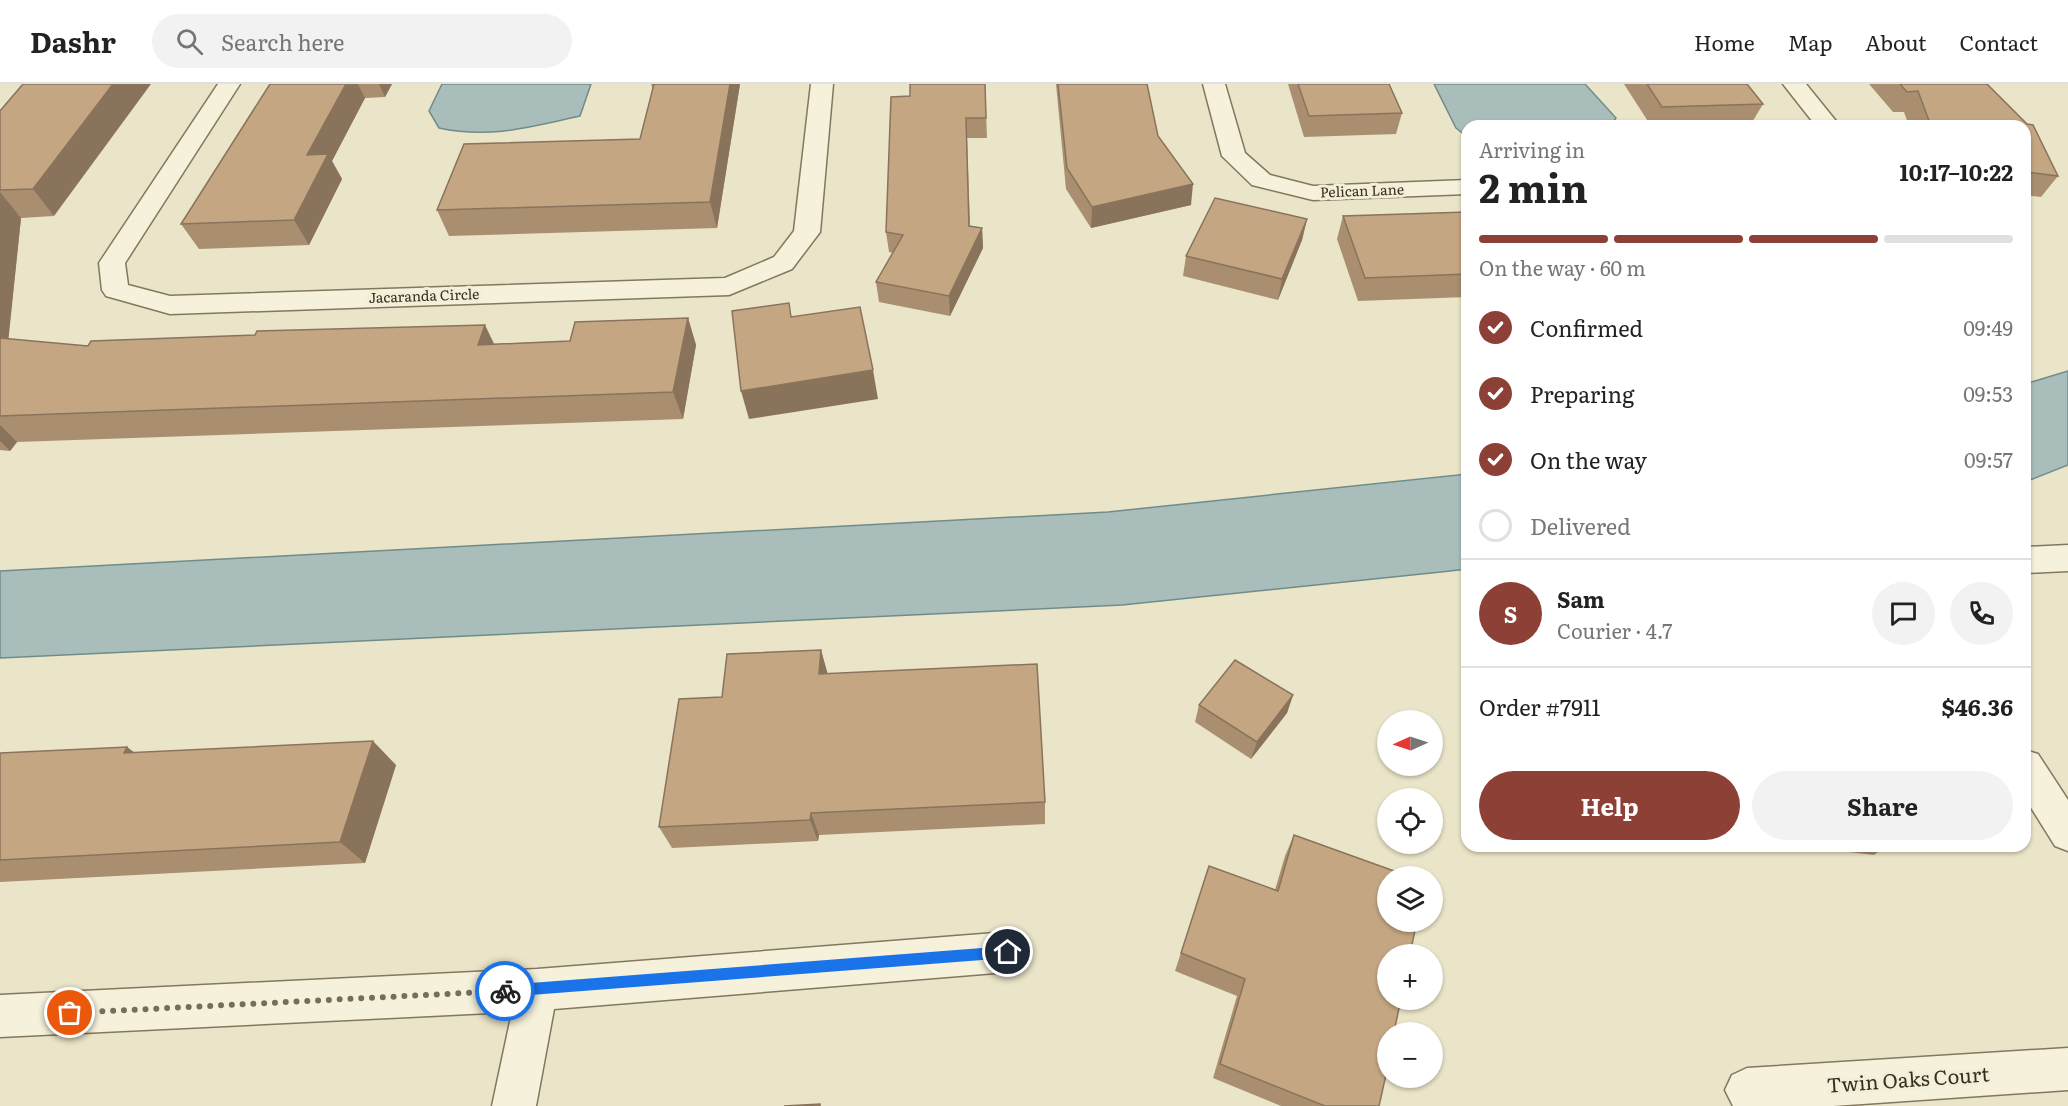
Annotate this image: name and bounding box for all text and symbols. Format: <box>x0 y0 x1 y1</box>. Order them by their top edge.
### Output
search box <box>152 14 572 68</box>
text: Dashr <box>30 20 116 62</box>
icon: search <box>173 25 206 58</box>
text: Search here <box>221 25 344 58</box>
text: Home <box>1694 26 1755 57</box>
text: Map <box>1788 26 1832 57</box>
text: About <box>1865 26 1927 57</box>
text: Contact <box>1960 26 2038 57</box>
text: Arriving in <box>1479 134 1585 164</box>
text: 10:17–10:22 <box>1900 155 2013 188</box>
text: 2 min <box>1479 157 1588 215</box>
street label: Pelican Lane <box>1320 179 1404 201</box>
text: On the way · 60 m <box>1479 252 1646 282</box>
street label: Jacaranda Circle <box>368 283 480 307</box>
icon: check <box>1479 311 1512 344</box>
text: Confirmed <box>1530 311 1643 344</box>
text: 09:49 <box>1963 312 2013 342</box>
icon: check <box>1479 377 1512 410</box>
text: Preparing <box>1530 377 1634 410</box>
text: 09:53 <box>1963 378 2013 408</box>
icon: check <box>1479 443 1512 476</box>
text: On the way <box>1530 443 1647 476</box>
text: 09:57 <box>1964 444 2013 474</box>
text: Delivered <box>1530 509 1631 542</box>
text: Sam <box>1557 582 1605 615</box>
button: chat <box>1872 582 1935 645</box>
button: phone <box>1950 582 2013 645</box>
text: S <box>1504 597 1517 630</box>
text: Courier · 4.7 <box>1557 615 1672 645</box>
text: Order #7911 <box>1479 690 1601 723</box>
text: $46.36 <box>1941 690 2013 723</box>
north arrow <box>1377 710 1443 776</box>
map controls <box>1377 710 1443 1088</box>
button: Help <box>1479 771 1740 840</box>
button: Share <box>1752 771 2013 840</box>
button: locate <box>1377 788 1443 854</box>
button: layers <box>1377 866 1443 932</box>
pin <box>982 926 1033 977</box>
icon: home <box>991 935 1024 968</box>
button: + <box>1377 944 1443 1010</box>
courier <box>475 961 535 1021</box>
icon: bike <box>489 975 522 1008</box>
pin <box>44 987 95 1038</box>
icon: bag <box>53 996 86 1029</box>
button: − <box>1377 1022 1443 1088</box>
street label: Twin Oaks Court <box>1826 1057 1990 1099</box>

